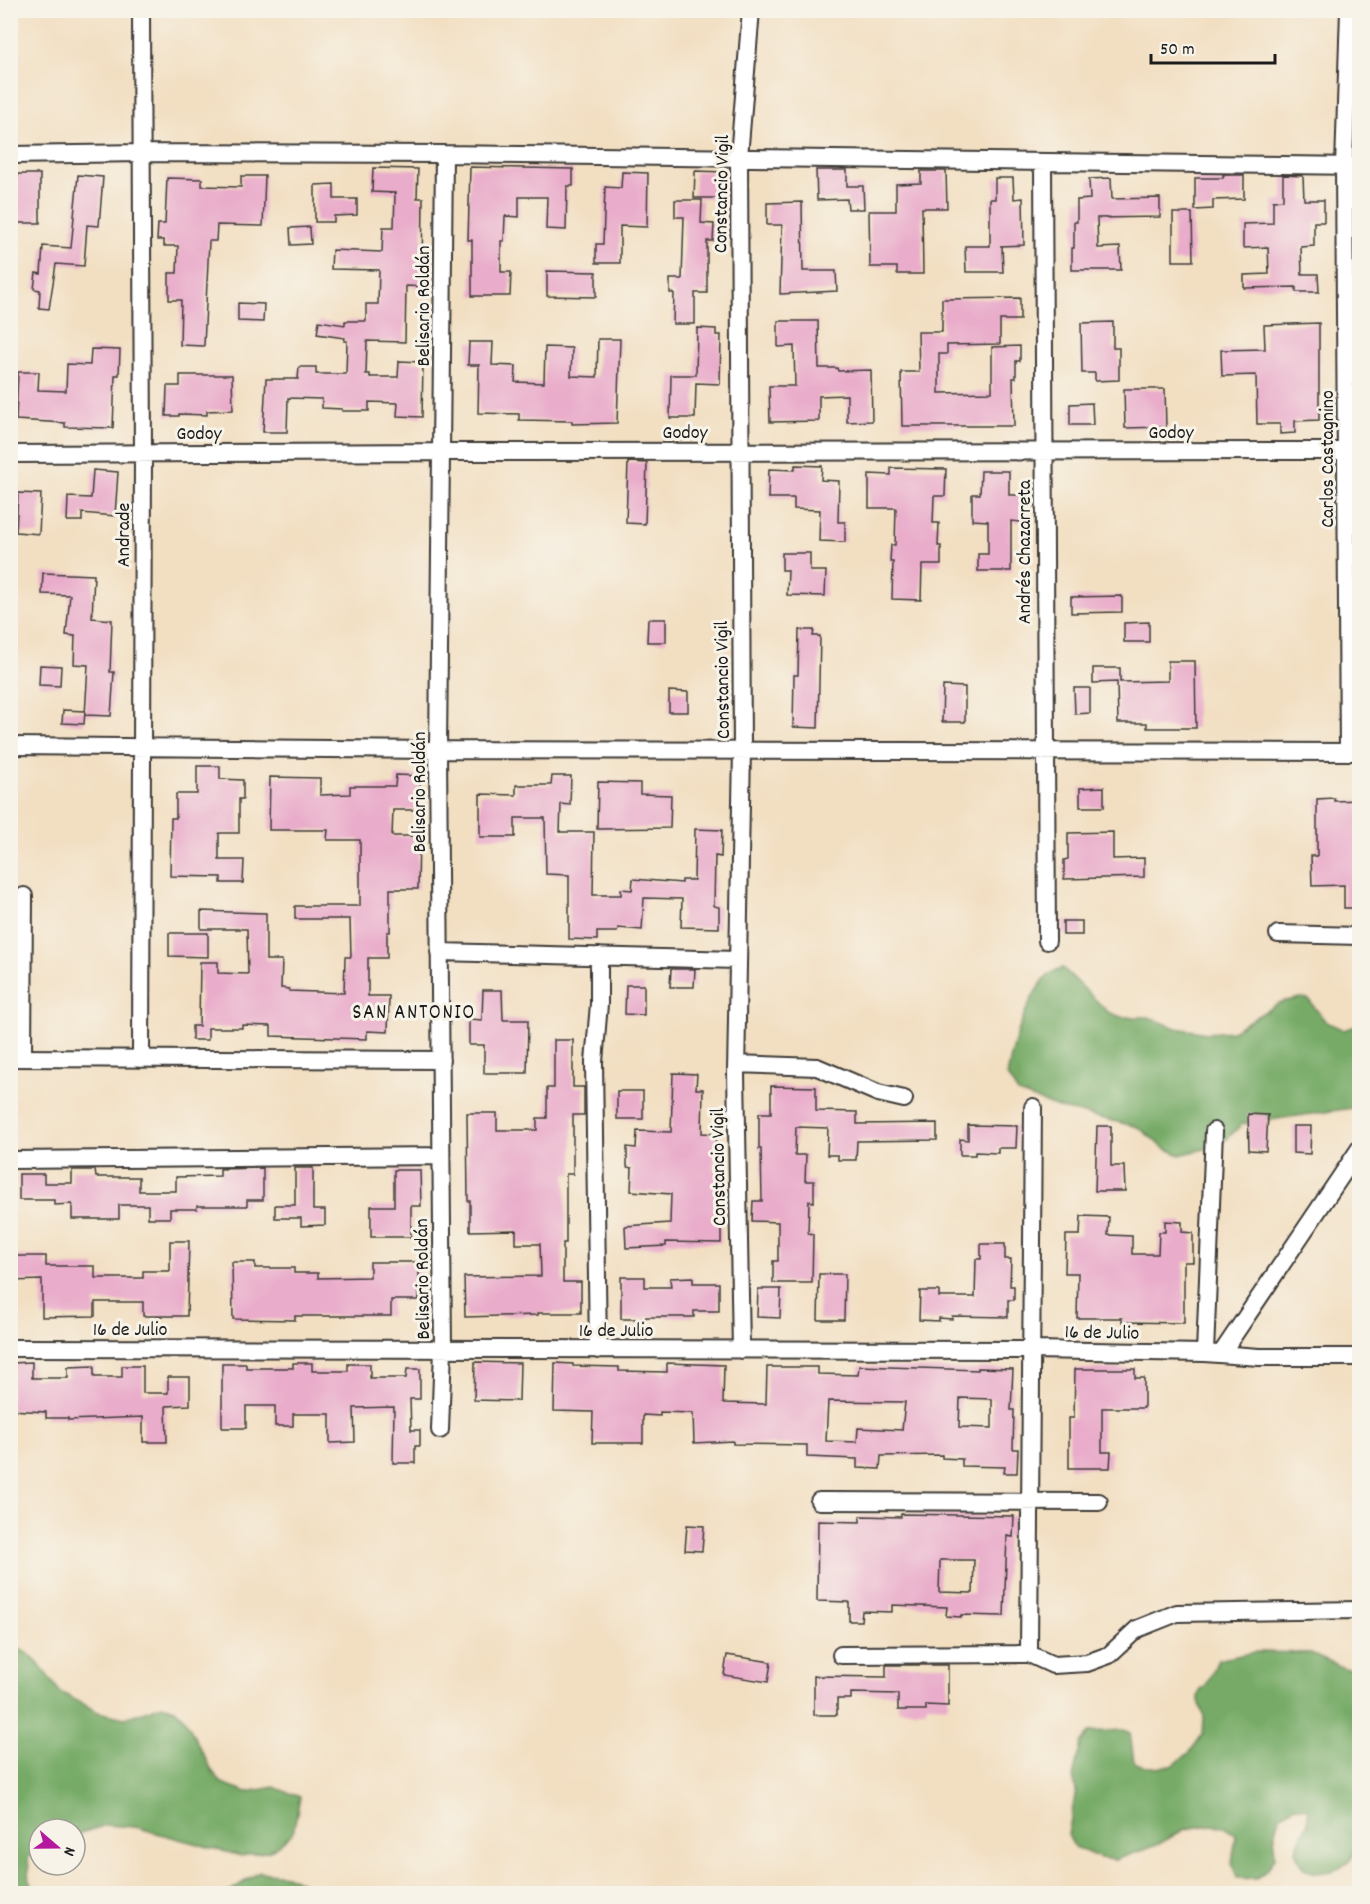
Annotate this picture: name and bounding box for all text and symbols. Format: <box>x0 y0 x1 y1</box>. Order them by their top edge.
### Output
scale bar <box>1151 27 1276 65</box>
text: 50 m <box>1160 38 1195 63</box>
street label: Constancio Vigil <box>708 135 738 253</box>
street label: Belisario Roldán <box>411 245 439 367</box>
street label: Carlos Castagnino <box>1315 390 1343 528</box>
street label: Godoy <box>662 420 709 448</box>
street label: Godoy <box>1148 420 1195 448</box>
street label: Godoy <box>176 421 223 449</box>
street label: Andrés Chazarreta <box>1012 479 1040 624</box>
street label: Andrade <box>111 503 139 567</box>
street label: Constancio Vigil <box>709 620 739 739</box>
street label: Belisario Roldán <box>407 731 435 853</box>
district label: SAN ANTONIO <box>352 999 476 1029</box>
street label: Constancio Vigil <box>705 1107 735 1226</box>
street label: Belisario Roldán <box>409 1218 439 1340</box>
street label: 16 de Julio <box>93 1317 167 1345</box>
street label: 16 de Julio <box>579 1318 653 1346</box>
street label: 16 de Julio <box>1064 1319 1140 1349</box>
north arrow <box>27 1817 87 1877</box>
text: N <box>57 1844 81 1859</box>

